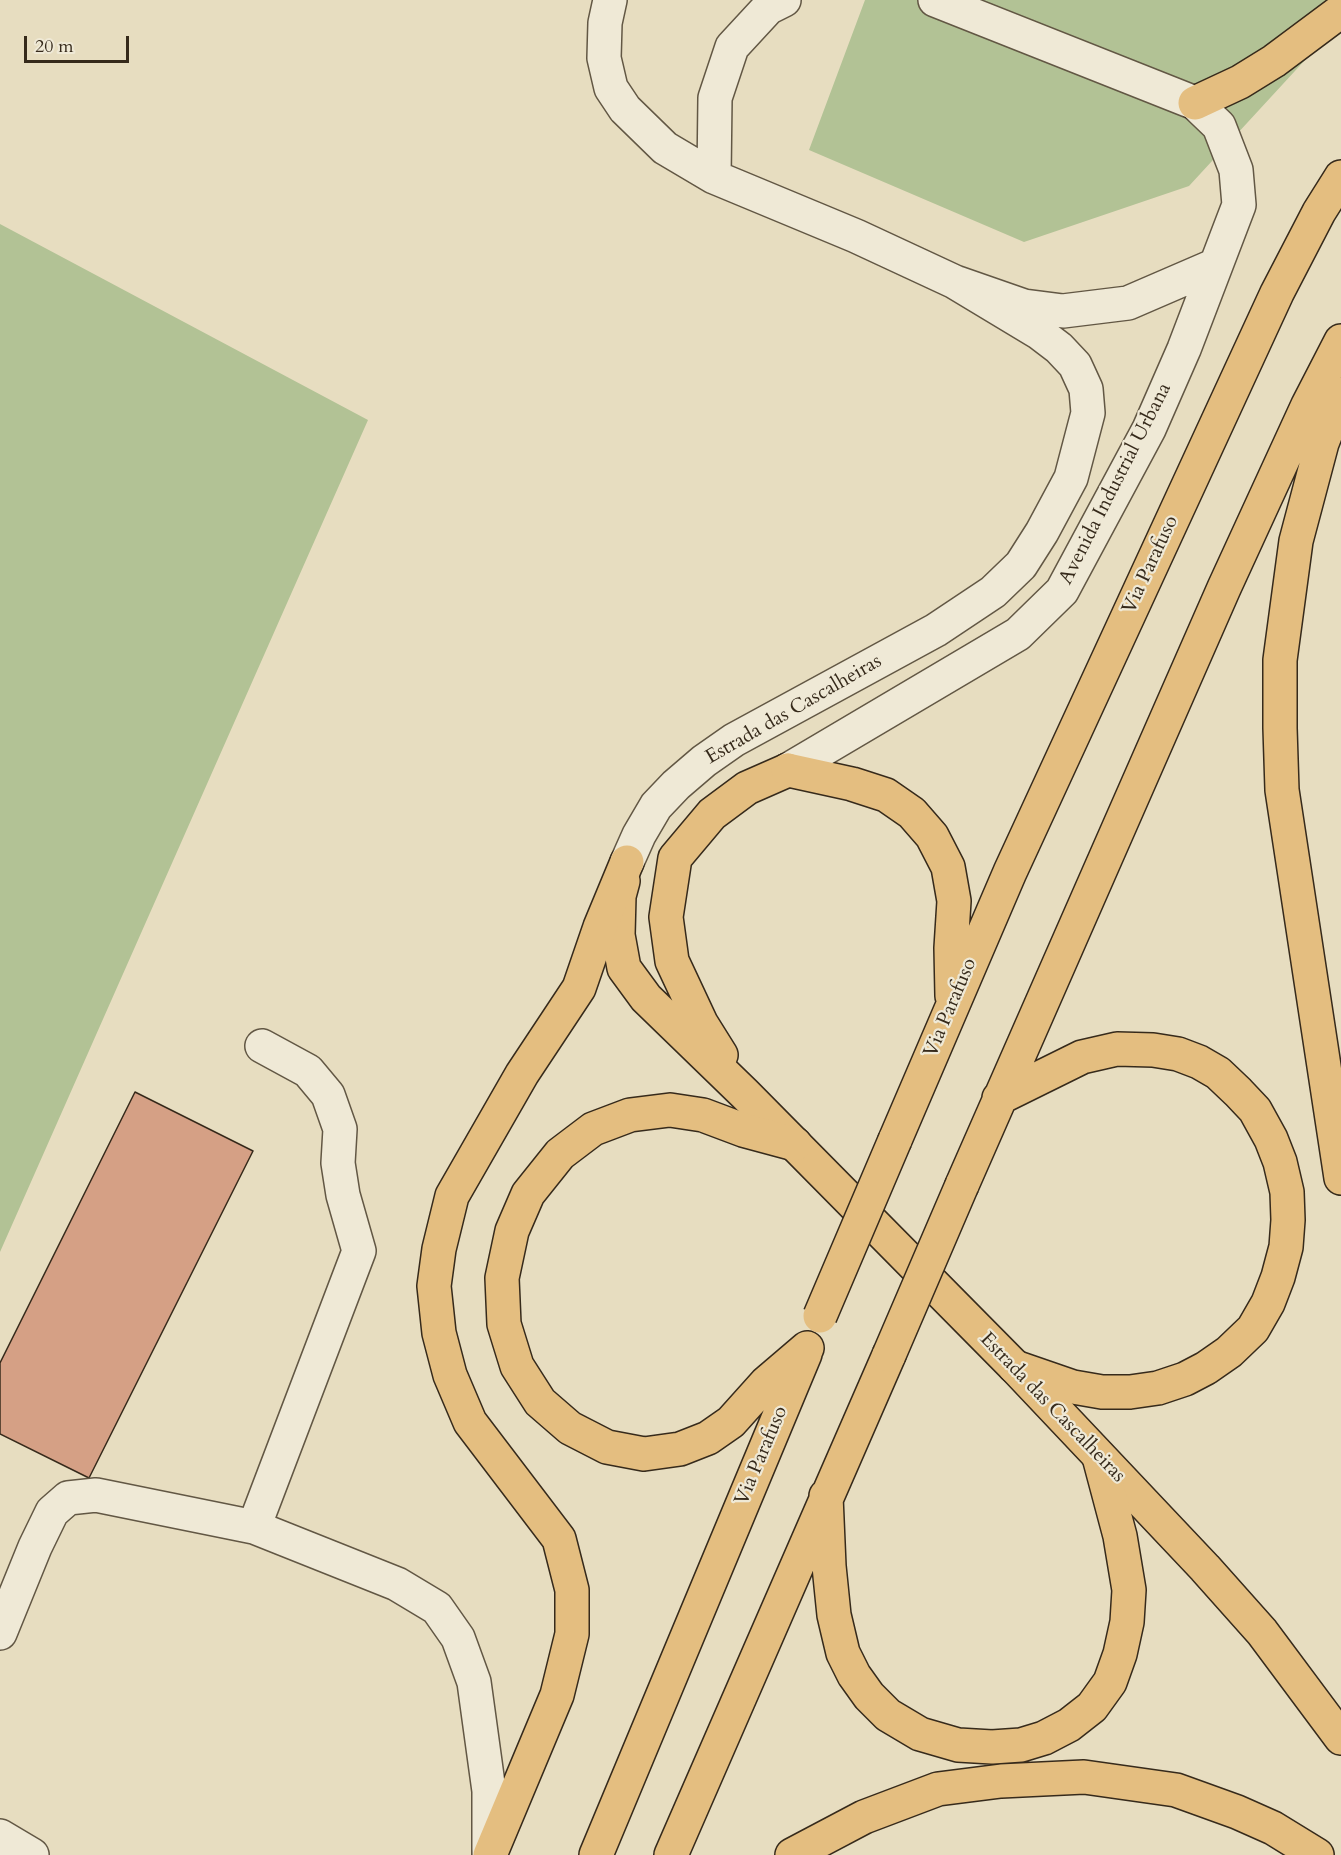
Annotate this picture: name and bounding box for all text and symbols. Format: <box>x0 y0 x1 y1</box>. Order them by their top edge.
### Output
scale bar <box>27 24 132 62</box>
text: 20 m <box>35 34 74 59</box>
street label: Avenida Industrial Urbana <box>1055 379 1177 589</box>
street label: Via Parafuso <box>1118 512 1184 618</box>
street label: Estrada das Cascalheiras <box>702 650 886 770</box>
street label: Via Parafuso <box>919 955 983 1061</box>
street label: Estrada das Cascalheiras <box>974 1328 1130 1488</box>
street label: Via Parafuso <box>730 1403 794 1509</box>

